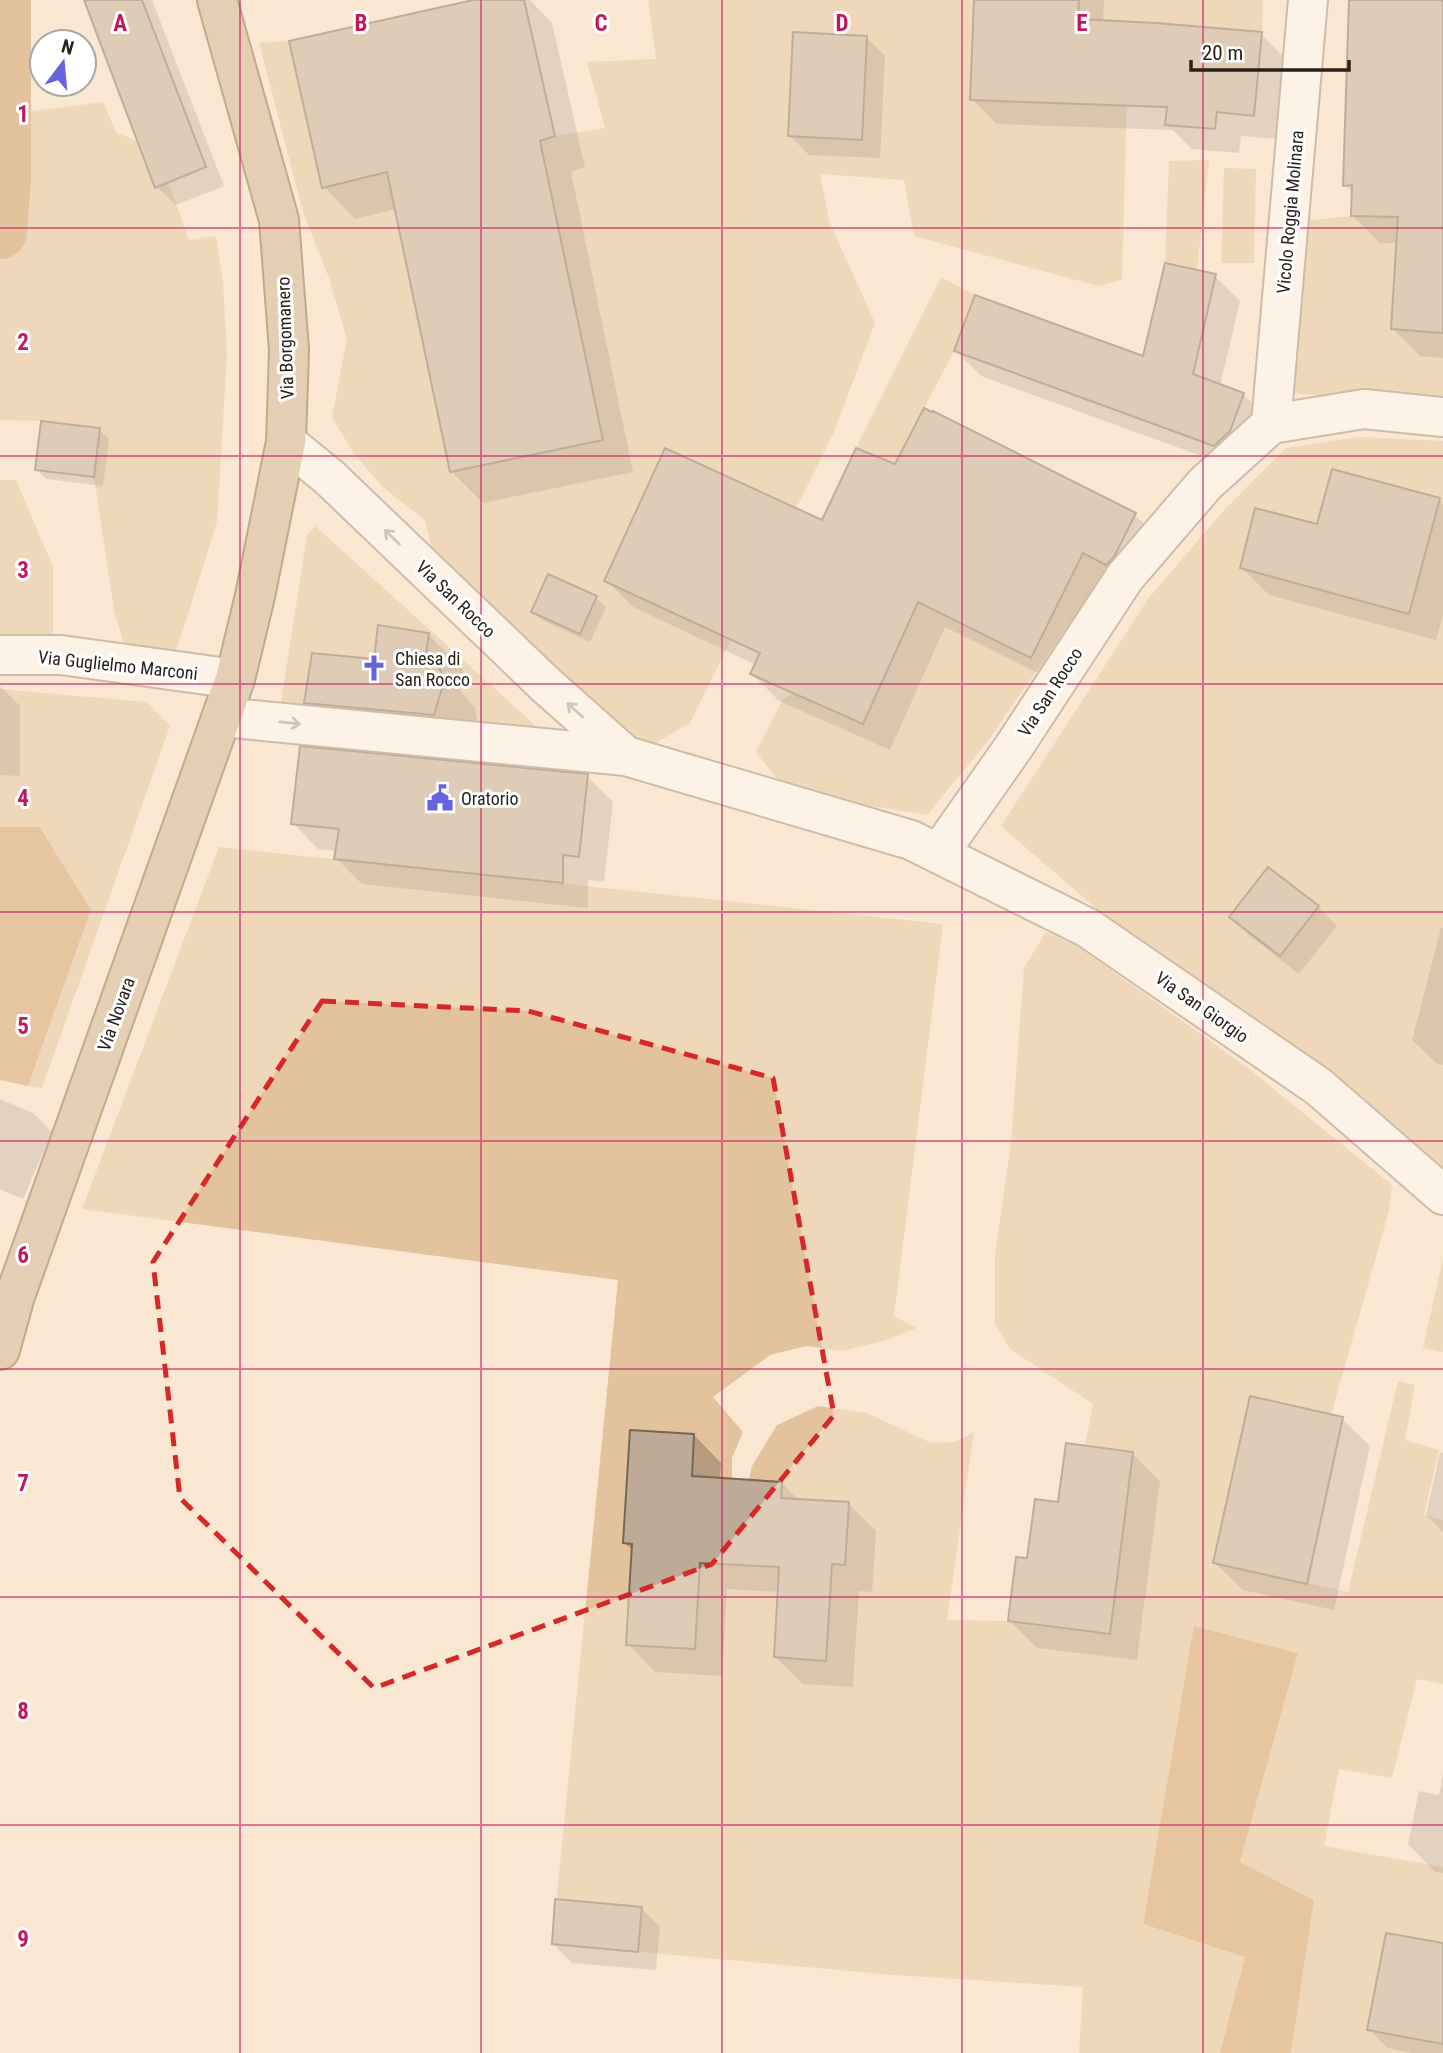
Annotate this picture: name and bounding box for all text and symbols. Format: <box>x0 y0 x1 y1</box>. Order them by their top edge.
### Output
text: A <box>113 10 127 37</box>
text: B <box>355 10 367 37</box>
text: C <box>594 10 608 37</box>
text: D <box>836 10 849 37</box>
text: E <box>1076 10 1088 37</box>
north arrow <box>28 28 98 98</box>
scale bar <box>1191 28 1348 72</box>
text: N <box>59 34 76 60</box>
text: 20 m <box>1202 41 1243 65</box>
text: 1 <box>17 101 29 128</box>
street label: Vicolo Roggia Molinara <box>1272 129 1308 295</box>
street label: Via Borgomanero <box>272 276 298 400</box>
text: 2 <box>17 329 29 356</box>
one-way arrow <box>384 529 401 546</box>
street label: Via San Rocco <box>412 556 500 642</box>
text: 3 <box>17 557 29 584</box>
street label: Via San Rocco <box>1013 643 1087 741</box>
street label: Via Guglielmo Marconi <box>37 646 199 684</box>
place label: Chiesa di San Rocco <box>395 648 470 690</box>
church icon: Chiesa di San Rocco <box>359 653 389 683</box>
one-way arrow <box>567 702 584 719</box>
one-way arrow <box>278 717 301 730</box>
public building icon: Oratorio <box>425 783 455 813</box>
text: 4 <box>17 785 29 812</box>
place label: Oratorio <box>461 788 518 809</box>
street label: Via San Giorgio <box>1151 967 1253 1047</box>
street label: Via Novara <box>93 974 139 1054</box>
text: 5 <box>17 1013 29 1040</box>
text: 6 <box>17 1242 29 1269</box>
text: 7 <box>17 1470 29 1497</box>
text: 8 <box>17 1698 29 1725</box>
text: 9 <box>17 1926 29 1953</box>

